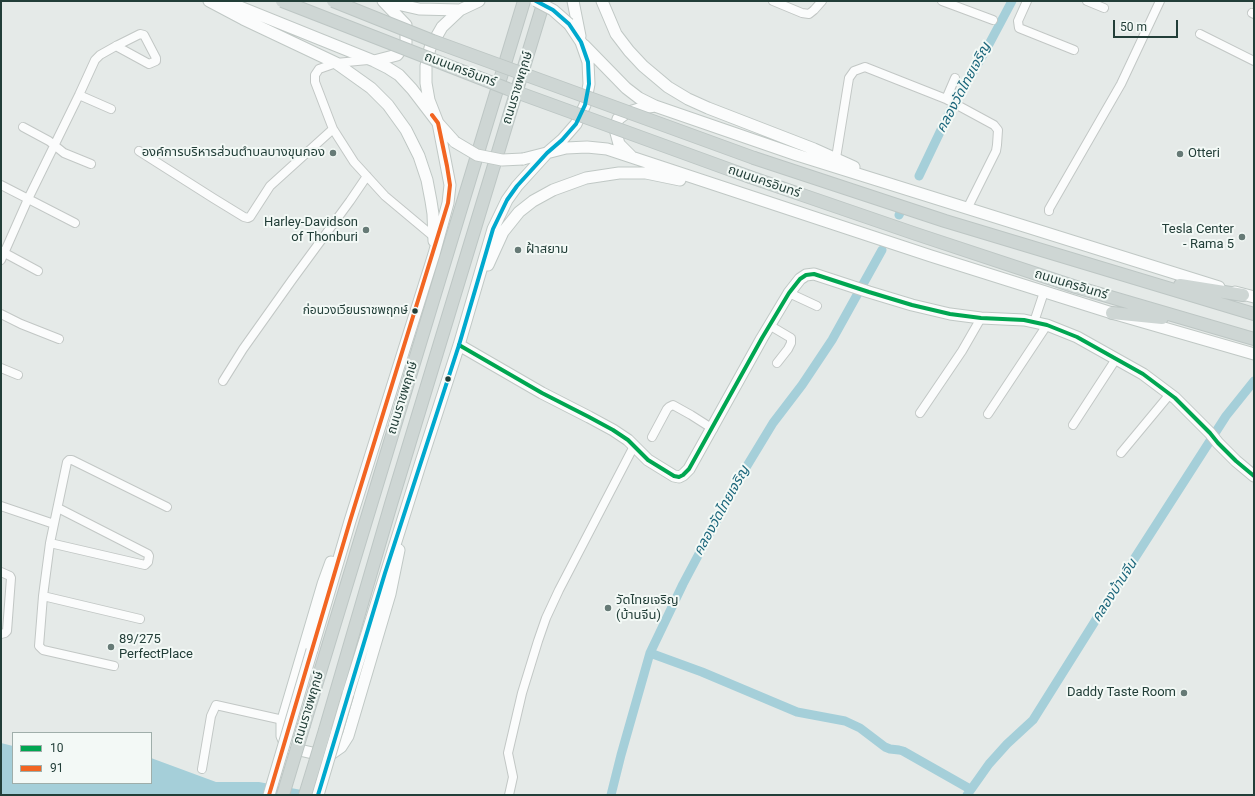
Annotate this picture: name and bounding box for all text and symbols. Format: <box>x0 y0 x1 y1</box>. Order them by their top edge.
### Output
scale bar <box>1115 12 1180 38</box>
text: 50 m <box>1120 20 1147 34</box>
water label: คลองวัดไทยเจริญ <box>933 40 995 136</box>
street label: ถนนนครอินทร์ <box>422 49 498 91</box>
street label: ถนนราชพฤกษ์ <box>500 50 536 126</box>
place label: องค์การบริหารส่วนตำบลบางขุนกอง <box>142 145 325 161</box>
place label: Otteri <box>1188 146 1220 162</box>
marker: องค์การบริหารส่วนตำบลบางขุนกอง <box>328 148 338 158</box>
marker: Otteri <box>1175 149 1185 159</box>
street label: ถนนนครอินทร์ <box>726 162 802 202</box>
place label: Harley-Davidson of Thonburi <box>264 215 358 246</box>
place label: Tesla Center - Rama 5 <box>1162 222 1234 253</box>
marker: Harley-Davidson of Thonburi <box>361 225 371 235</box>
marker: Tesla Center - Rama 5 <box>1237 232 1247 242</box>
place label: ฝ้าสยาม <box>526 242 568 258</box>
marker: ฝ้าสยาม <box>513 245 523 255</box>
street label: ถนนนครอินทร์ <box>1032 266 1110 304</box>
place label: ก่อนวงเวียนราชพฤกษ์ <box>303 304 408 318</box>
marker: ก่อนวงเวียนราชพฤกษ์ <box>410 306 420 316</box>
street label: ถนนราชพฤกษ์ <box>385 360 421 436</box>
unlabelled marker <box>443 374 453 384</box>
water label: คลองวัดไทยเจริญ <box>691 463 753 559</box>
water label: คลองบ้านจีน <box>1089 557 1141 625</box>
place label: วัดไทยเจริญ (บ้านจีน) <box>616 593 679 624</box>
marker: วัดไทยเจริญ (บ้านจีน) <box>603 603 613 613</box>
place label: 89/275 PerfectPlace <box>119 632 193 663</box>
marker: 89/275 PerfectPlace <box>106 642 116 652</box>
street label: ถนนราชพฤกษ์ <box>291 670 327 746</box>
place label: Daddy Taste Room <box>1067 685 1176 701</box>
marker: Daddy Taste Room <box>1179 688 1189 698</box>
legend <box>12 732 152 784</box>
text: 10 <box>50 741 64 755</box>
text: 91 <box>50 761 64 775</box>

